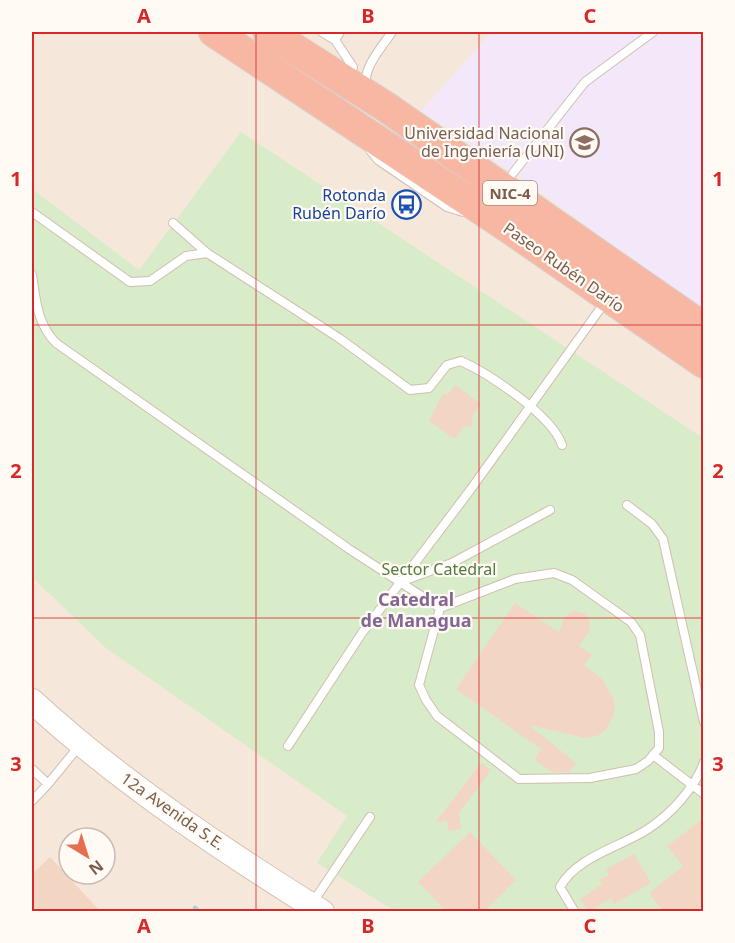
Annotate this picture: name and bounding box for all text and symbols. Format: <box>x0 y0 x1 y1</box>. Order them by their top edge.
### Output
text: A <box>137 2 151 29</box>
text: B <box>361 2 375 29</box>
text: C <box>584 2 597 29</box>
place label: Universidad Nacional de Ingeniería (UNI) <box>404 122 564 162</box>
school or university icon: Universidad Nacional de Ingeniería (UNI) <box>569 126 601 158</box>
text: 1 <box>10 165 22 192</box>
text: 1 <box>712 165 724 192</box>
road number: NIC-4 <box>483 181 537 205</box>
place label: Rotonda Rubén Darío <box>292 184 386 224</box>
bus stop icon: Rotonda Rubén Darío <box>391 188 423 220</box>
street label: Paseo Rubén Darío <box>499 217 629 317</box>
text: 2 <box>10 457 22 484</box>
text: 2 <box>712 457 724 484</box>
park label: Sector Catedral <box>382 558 496 580</box>
district label: Catedral de Managua <box>361 587 471 632</box>
text: 3 <box>10 750 22 777</box>
text: 3 <box>712 750 724 777</box>
street label: 12a Avenida S.E. <box>117 767 229 855</box>
north arrow <box>57 826 117 886</box>
text: N <box>84 855 108 880</box>
text: A <box>137 912 151 939</box>
text: B <box>361 912 375 939</box>
text: C <box>584 912 597 939</box>

